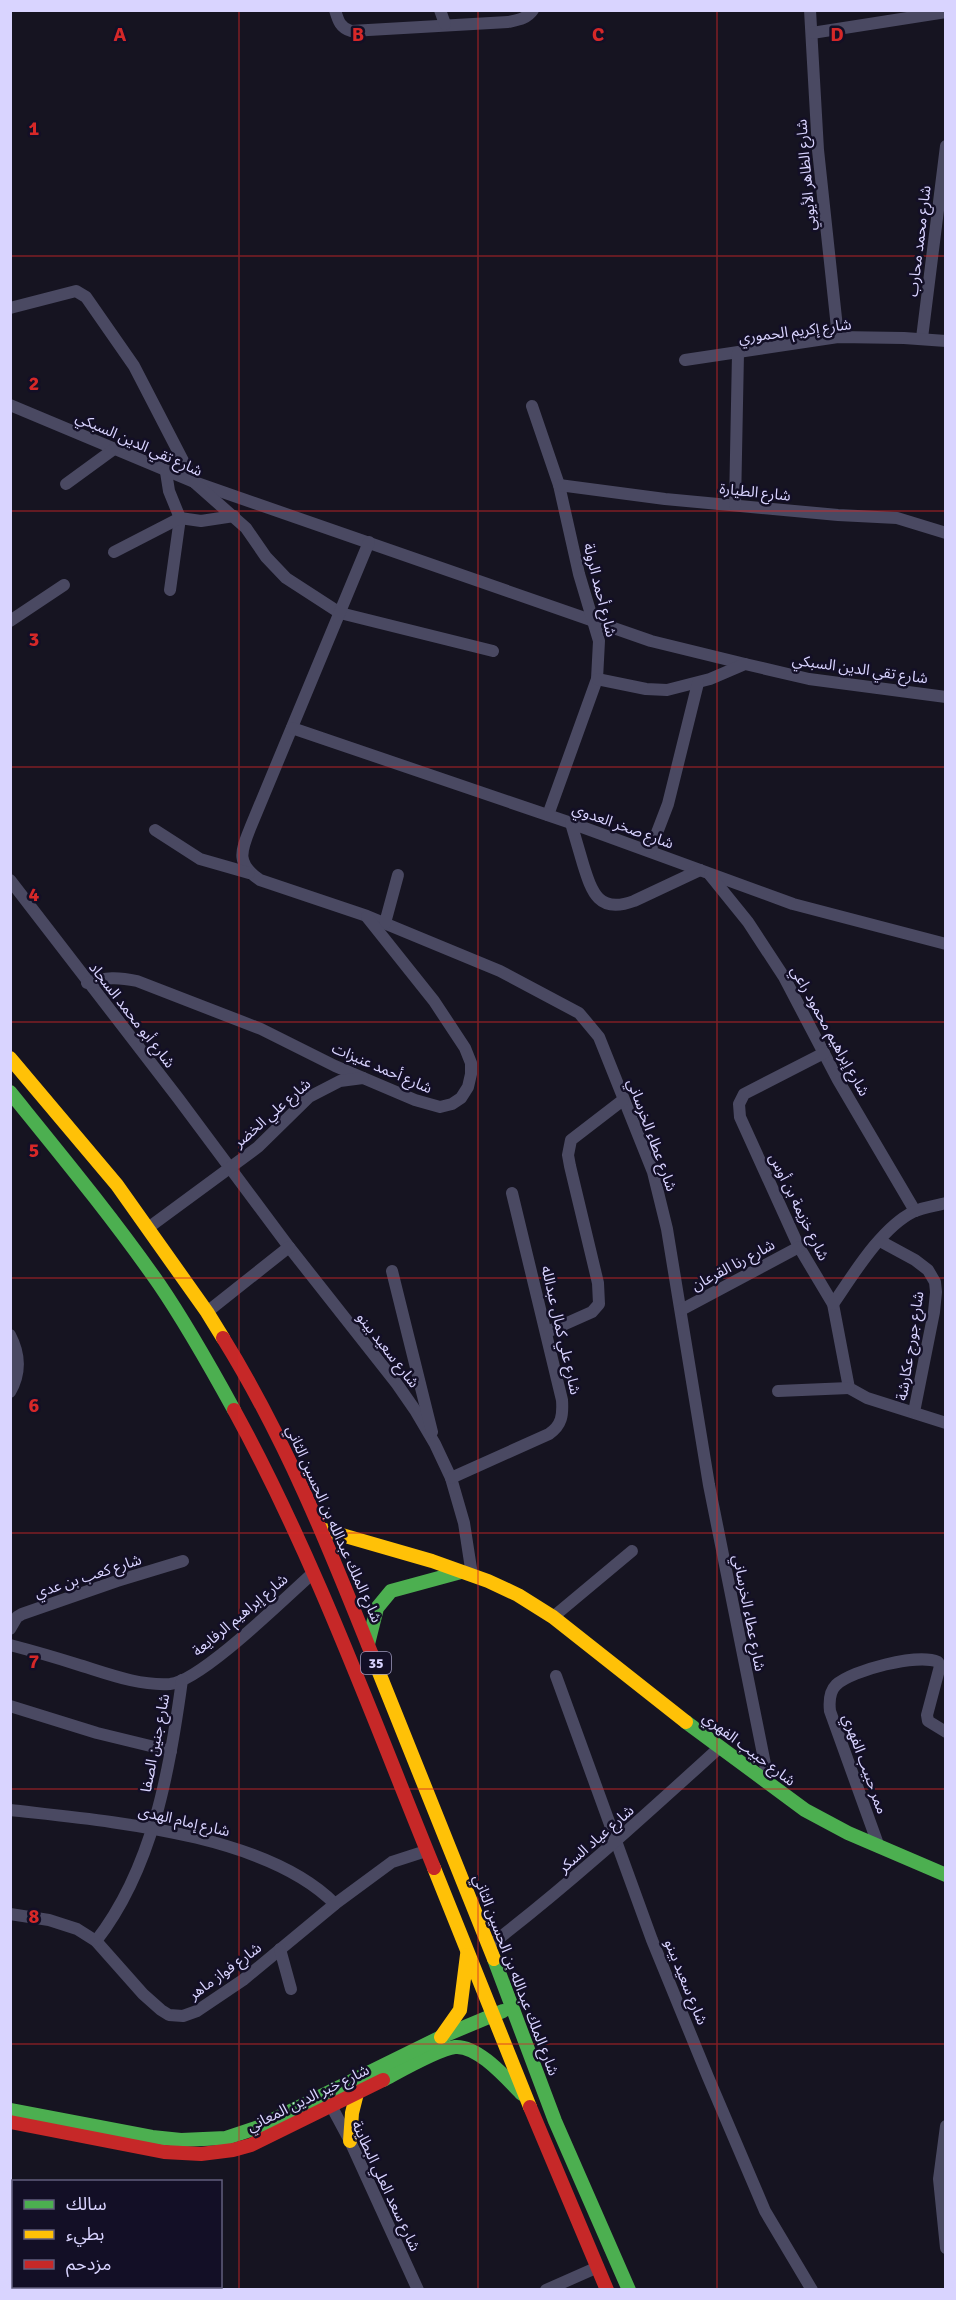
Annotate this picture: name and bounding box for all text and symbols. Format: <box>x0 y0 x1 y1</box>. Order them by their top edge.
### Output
text: A <box>114 22 127 47</box>
text: B <box>352 22 364 47</box>
text: C <box>592 22 604 47</box>
text: D <box>830 22 844 47</box>
text: 1 <box>29 116 40 141</box>
street label: شارع الظاهر الأيوبي <box>792 118 823 231</box>
street label: شارع محمد محارب <box>903 184 938 298</box>
street label: شارع إكريم الحموري <box>738 315 853 350</box>
text: 2 <box>29 371 39 396</box>
street label: شارع تقي الدين السبكي <box>72 408 205 483</box>
street label: شارع الطيارة <box>718 479 792 508</box>
street label: شارع أحمد الرولة <box>577 541 620 640</box>
text: 3 <box>29 627 39 652</box>
street label: شارع تقي الدين السبكي <box>790 651 929 690</box>
street label: شارع صخر العدوي <box>569 799 676 856</box>
text: 4 <box>29 882 40 907</box>
street label: شارع أبو محمد السجاد <box>83 959 179 1073</box>
street label: شارع إبراهيم محمود راعي <box>784 963 873 1101</box>
street label: شارع أحمد عنيزات <box>328 1039 435 1100</box>
street label: شارع علي الخضر <box>229 1075 316 1154</box>
street label: شارع عطاء الخرساني <box>620 1076 681 1195</box>
text: 5 <box>29 1138 39 1163</box>
street label: شارع خزيمة بن أوس <box>763 1150 833 1265</box>
street label: شارع رنا القرعان <box>688 1235 779 1297</box>
street label: شارع علي كمال عبدالله <box>534 1264 585 1397</box>
street label: شارع جورج عكارشة <box>892 1290 931 1402</box>
street label: شارع سعيد بينو <box>351 1309 423 1393</box>
text: 6 <box>29 1393 40 1418</box>
street label: شارع الملك عبدالله بن الحسين الثاني <box>280 1423 386 1627</box>
street label: شارع كعب بن عدي <box>32 1550 145 1605</box>
street label: شارع عطاء الخرساني <box>726 1553 769 1674</box>
street label: شارع إبراهيم الرفايعة <box>189 1570 293 1662</box>
text: 7 <box>29 1649 40 1674</box>
road number: 35 <box>361 1652 391 1674</box>
street label: شارع جنين الصفا <box>137 1692 176 1794</box>
street label: شارع حبيب الفهري <box>697 1708 799 1792</box>
street label: ممر حبيب الفهري <box>836 1712 891 1817</box>
street label: شارع عياد السكر <box>554 1801 640 1880</box>
street label: شارع إمام الهدى <box>136 1802 232 1843</box>
street label: شارع الملك عبدالله بن الحسين الثاني <box>466 1872 563 2079</box>
text: 8 <box>29 1904 40 1929</box>
street label: شارع سعيد بينو <box>658 1937 711 2029</box>
street label: شارع فواز ماهر <box>184 1938 267 2006</box>
street label: شارع خير الدين المعاني <box>244 2060 374 2138</box>
street label: شارع سعد العلي البطاينة <box>345 2118 424 2256</box>
legend <box>12 2180 222 2288</box>
text: سالك <box>66 2193 107 2215</box>
text: بطيء <box>66 2223 104 2247</box>
text: مزدحم <box>66 2253 111 2277</box>

